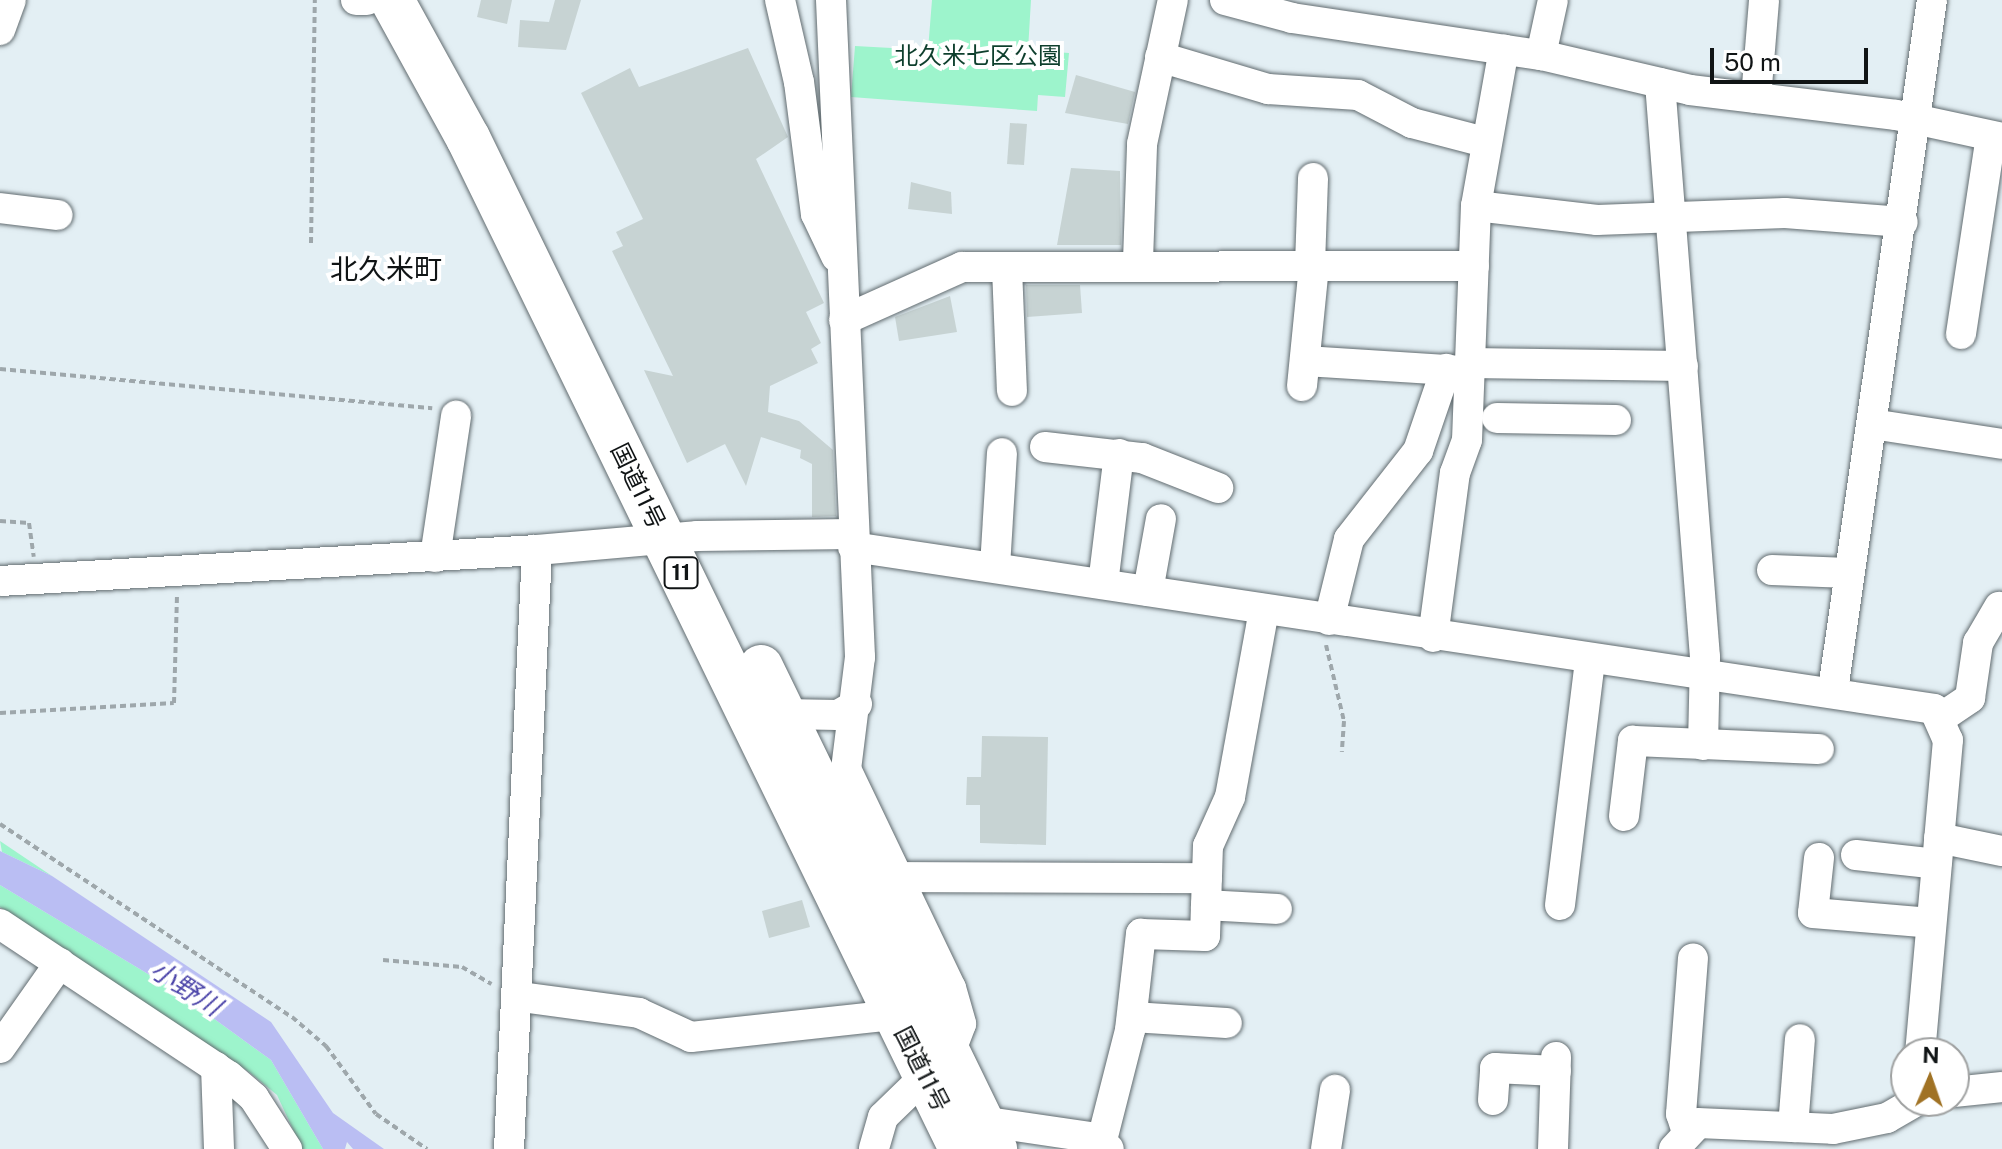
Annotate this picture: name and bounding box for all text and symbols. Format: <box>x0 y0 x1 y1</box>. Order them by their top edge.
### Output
scale bar <box>1714 32 1872 82</box>
park label: 北久米七区公園 <box>894 42 1062 70</box>
text: 50 m <box>1724 48 1781 76</box>
district label: 北久米町 <box>330 252 442 286</box>
street label: 国道11号 <box>605 439 671 533</box>
road number: 11 <box>663 555 699 591</box>
water label: 小野川 <box>145 954 227 1022</box>
street label: 国道11号 <box>888 1022 956 1116</box>
north arrow <box>1890 1037 1970 1117</box>
text: N <box>1922 1042 1940 1068</box>

